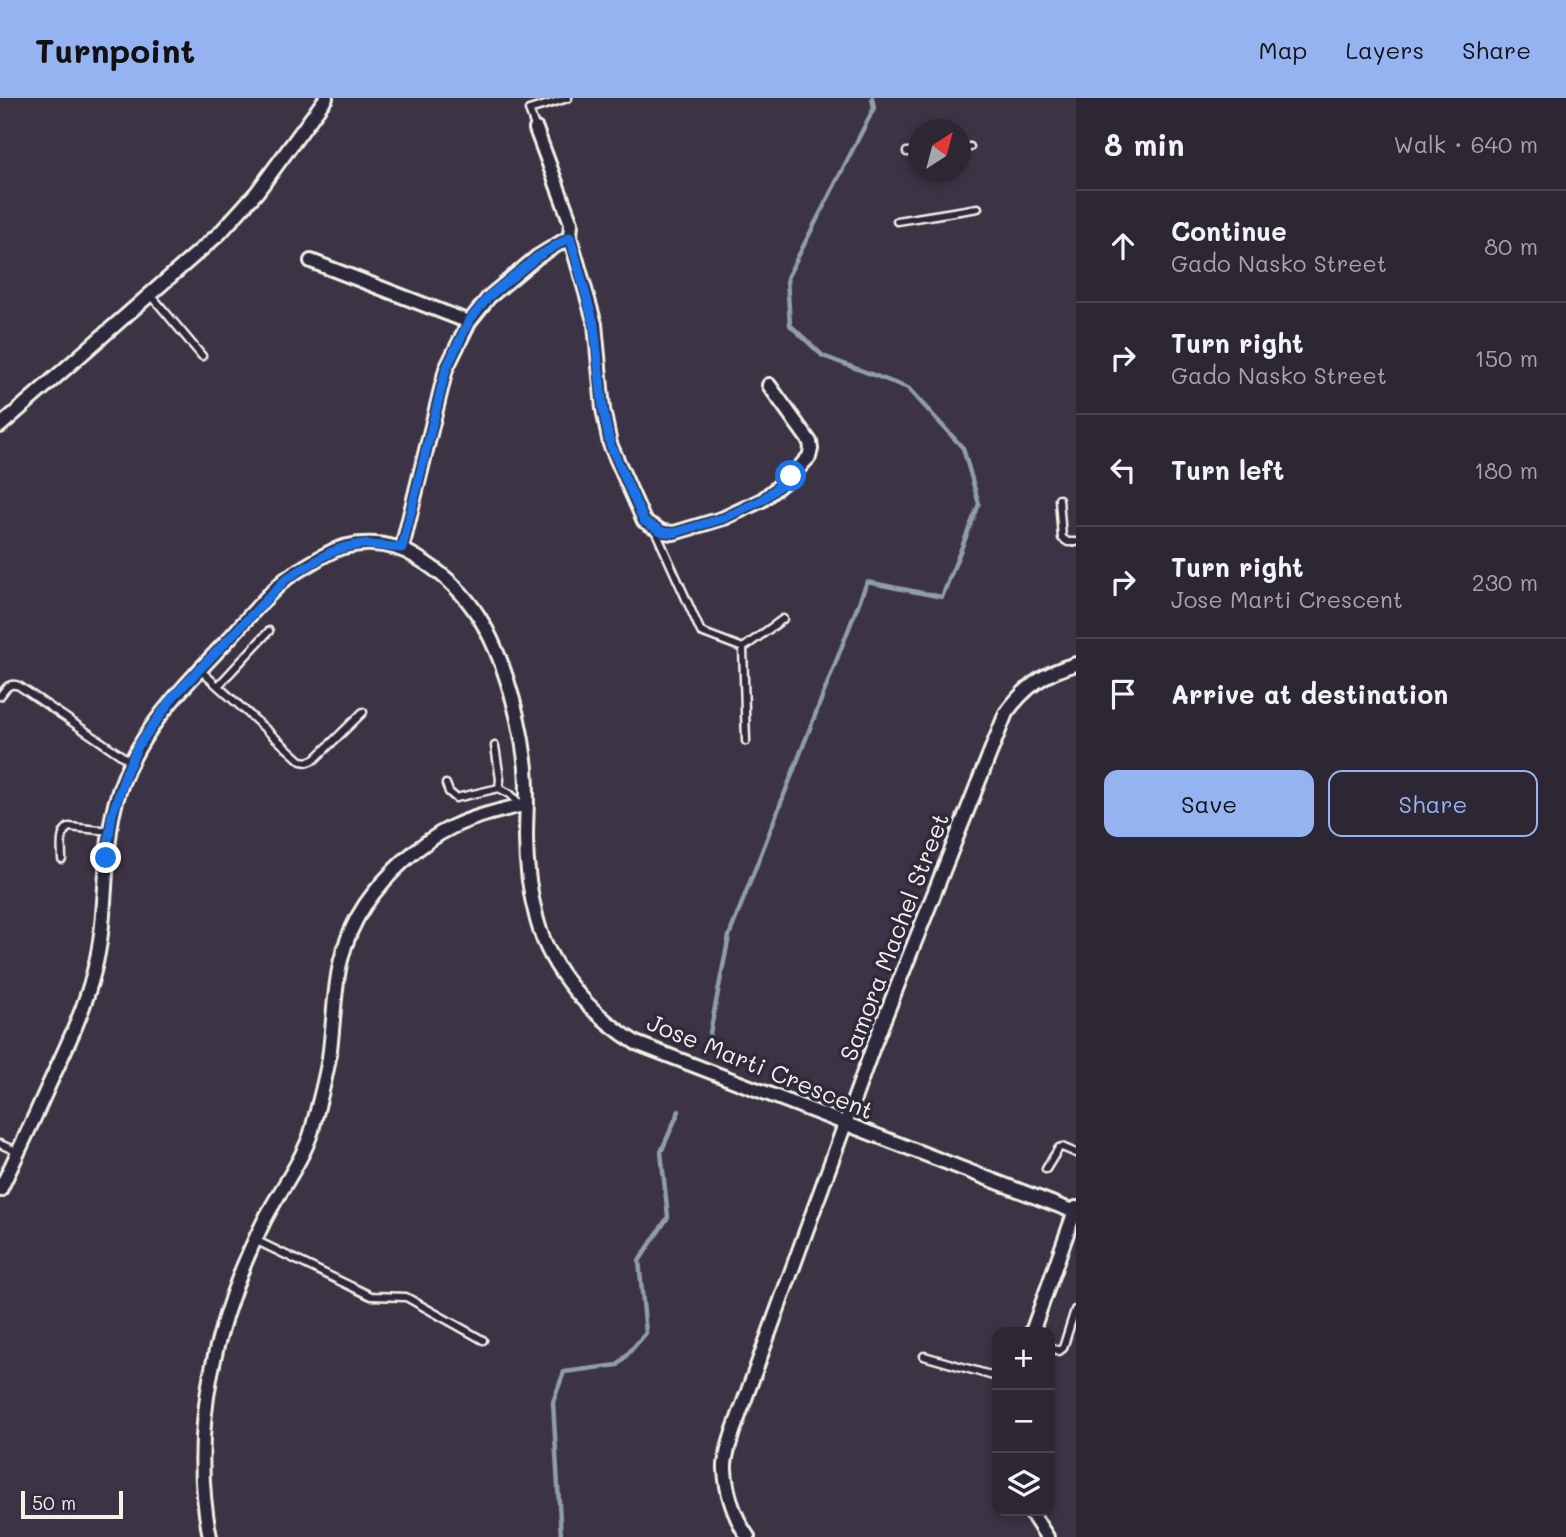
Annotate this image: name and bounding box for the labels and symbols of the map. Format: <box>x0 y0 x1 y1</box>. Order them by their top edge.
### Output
north arrow <box>908 119 971 182</box>
route start <box>775 460 806 491</box>
street label: Samora Machel Street <box>832 808 955 1065</box>
route end <box>90 842 121 873</box>
street label: Jose Marti Crescent <box>643 1006 878 1125</box>
scale bar <box>21 1488 122 1520</box>

